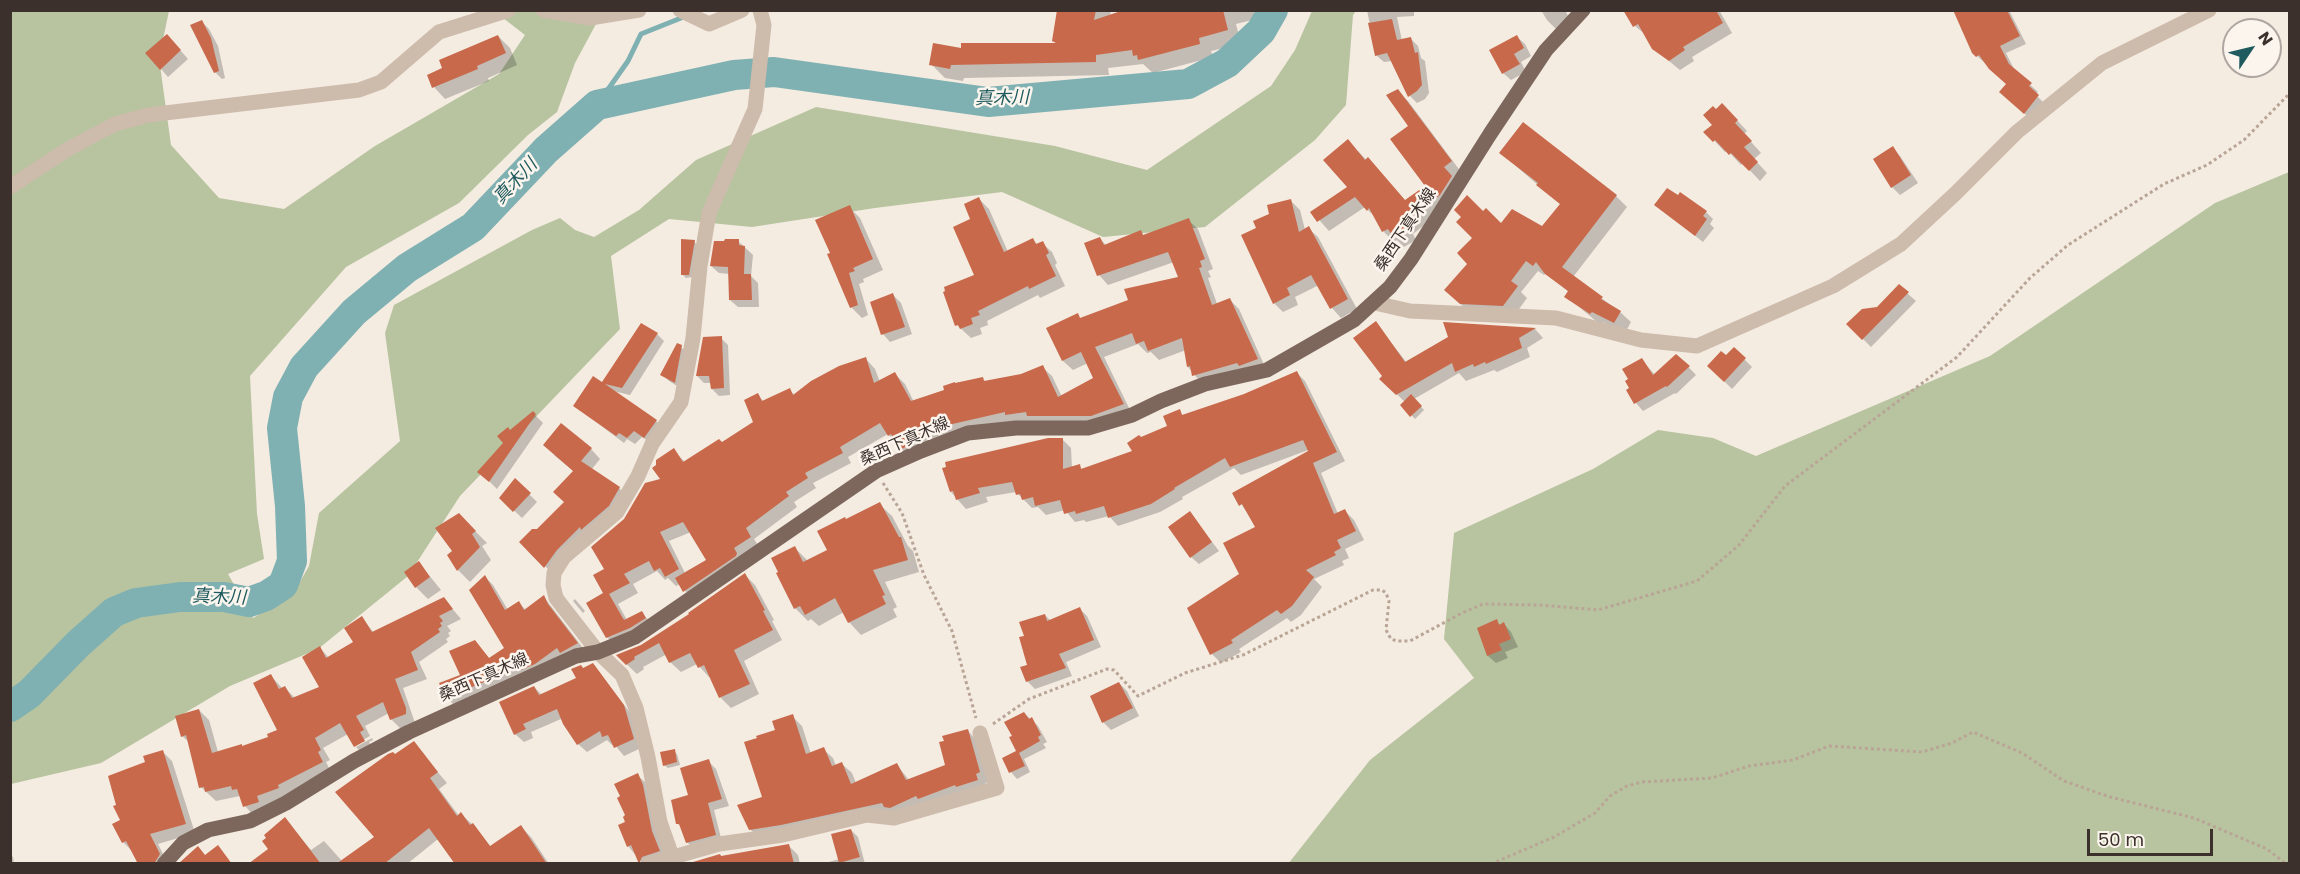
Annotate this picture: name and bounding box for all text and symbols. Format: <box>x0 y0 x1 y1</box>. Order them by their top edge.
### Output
north arrow <box>2222 18 2282 78</box>
text: N <box>2253 27 2278 50</box>
water label: 真木川 <box>975 88 1029 110</box>
water label: 真木川 <box>490 155 542 209</box>
street label: 桑西下真木線 <box>1371 185 1441 275</box>
street label: 桑西下真木線 <box>857 414 953 470</box>
water label: 真木川 <box>192 586 246 610</box>
street label: 桑西下真木線 <box>436 650 532 706</box>
scale bar <box>2090 817 2216 855</box>
text: 50 m <box>2098 827 2144 852</box>

